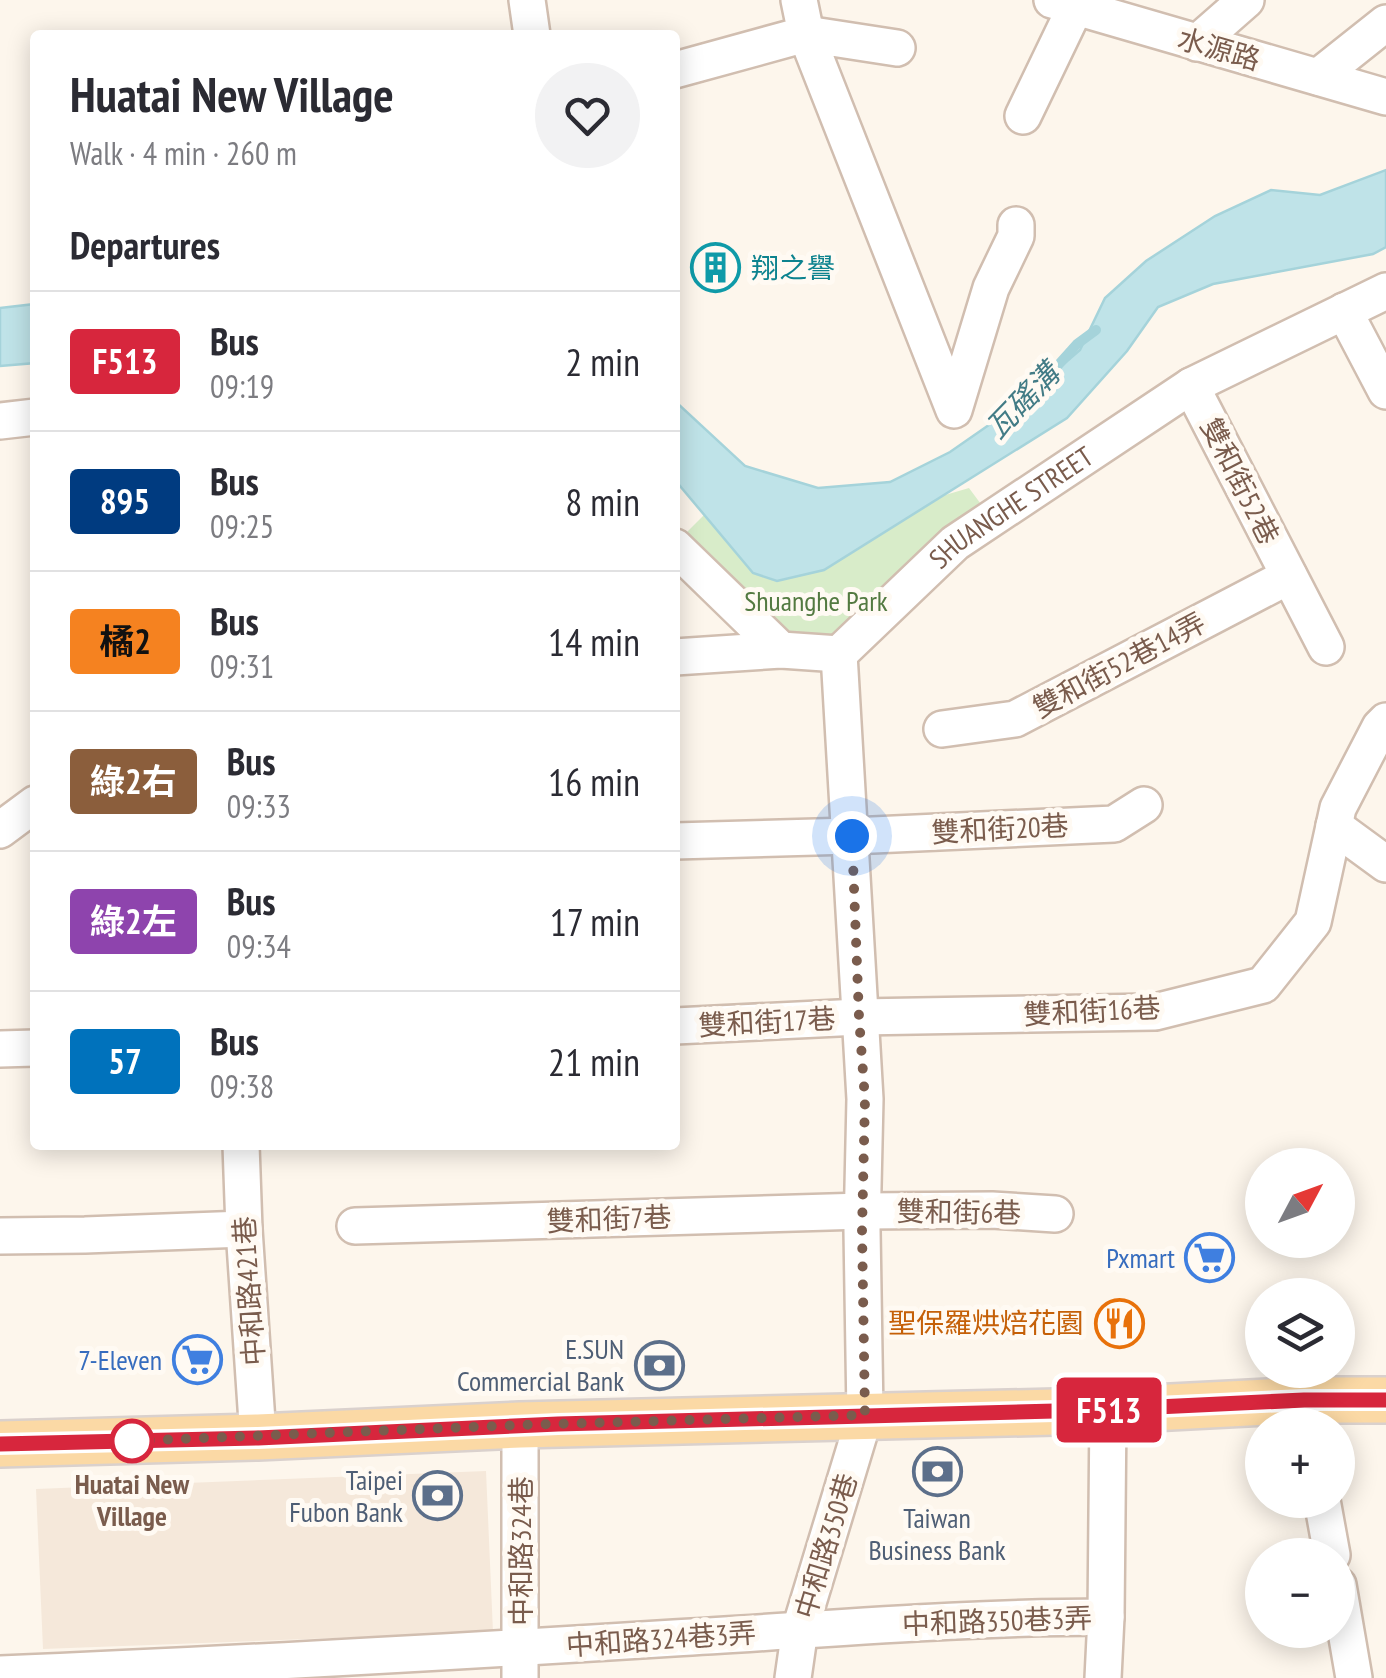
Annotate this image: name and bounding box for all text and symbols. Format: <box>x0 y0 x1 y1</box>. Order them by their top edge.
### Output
street label: 水源路 <box>1174 19 1265 78</box>
text: Huatai New Village <box>70 63 394 125</box>
button: heart <box>535 63 640 168</box>
text: Walk · 4 min · 260 m <box>70 132 297 174</box>
text: Departures <box>70 220 220 269</box>
building icon: 翔之譽 <box>690 242 742 294</box>
place label: 翔之譽 <box>751 249 835 286</box>
text: Bus <box>210 316 259 365</box>
text: 2 min <box>565 337 640 386</box>
text: F513 <box>93 338 157 384</box>
water label: 瓦磘溝 <box>977 351 1070 446</box>
text: 09:19 <box>210 365 274 407</box>
street label: 雙和街52巷 <box>1193 411 1288 550</box>
street label: SHUANGHE STREET <box>921 437 1100 576</box>
text: Bus <box>210 456 259 505</box>
text: 8 min <box>565 477 640 526</box>
text: 895 <box>100 478 150 524</box>
text: 09:25 <box>210 505 274 547</box>
park label: Shuanghe Park <box>744 582 888 619</box>
text: Bus <box>210 596 259 645</box>
street label: 雙和街52巷14弄 <box>1026 604 1212 726</box>
text: 14 min <box>548 617 640 666</box>
text: 橘2 <box>99 618 151 664</box>
text: 09:31 <box>210 645 274 687</box>
text: Bus <box>227 736 276 785</box>
text: 16 min <box>548 757 640 806</box>
text: 綠2右 <box>90 758 177 804</box>
text: 09:33 <box>227 785 291 827</box>
street label: 雙和街20巷 <box>930 806 1069 851</box>
your location <box>827 811 877 861</box>
text: Bus <box>227 876 276 925</box>
text: 17 min <box>550 897 640 946</box>
text: 綠2左 <box>90 898 177 944</box>
text: 09:34 <box>227 925 291 967</box>
street label: 雙和街16巷 <box>1022 988 1161 1033</box>
street label: 雙和街17巷 <box>697 999 836 1044</box>
text: Bus <box>210 1016 259 1065</box>
text: 21 min <box>548 1037 640 1086</box>
text: 57 <box>108 1038 142 1084</box>
text: 09:38 <box>210 1065 274 1107</box>
north arrow <box>1245 1148 1355 1258</box>
map controls <box>1245 1148 1355 1648</box>
street label: 雙和街6巷 <box>896 1192 1022 1231</box>
street label: 雙和街7巷 <box>546 1198 672 1239</box>
street label: 中和路421巷 <box>225 1215 272 1367</box>
supermarket icon: Pxmart <box>1184 1232 1236 1284</box>
place label: Pxmart <box>1106 1239 1175 1276</box>
button: layers <box>1245 1278 1355 1388</box>
restaurant icon: 聖保羅烘焙花園 <box>1093 1297 1145 1349</box>
place label: 聖保羅烘焙花園 <box>888 1304 1084 1341</box>
place label: E.SUN Commercial Bank <box>457 1330 624 1399</box>
supermarket icon: 7-Eleven <box>171 1334 223 1386</box>
bank icon: E.SUN Commercial Bank <box>633 1339 685 1391</box>
place label: 7-Eleven <box>78 1341 162 1378</box>
line badge: F513 <box>1039 1378 1179 1442</box>
text: F513 <box>1077 1387 1141 1433</box>
button: + <box>1245 1408 1355 1518</box>
marker: Huatai New Village <box>111 1420 153 1462</box>
bank icon: Taiwan Business Bank <box>911 1445 963 1497</box>
place label: Taipei Fubon Bank <box>289 1461 403 1530</box>
place label: Huatai New Village <box>75 1465 190 1534</box>
street label: 中和路350巷 <box>786 1469 865 1623</box>
bank icon: Taipei Fubon Bank <box>412 1470 464 1522</box>
street label: 中和路324巷 <box>502 1476 539 1626</box>
place label: Taiwan Business Bank <box>868 1499 1006 1568</box>
button: − <box>1245 1538 1355 1648</box>
street label: 中和路350巷3弄 <box>901 1599 1093 1642</box>
street label: 中和路324巷3弄 <box>565 1613 757 1664</box>

